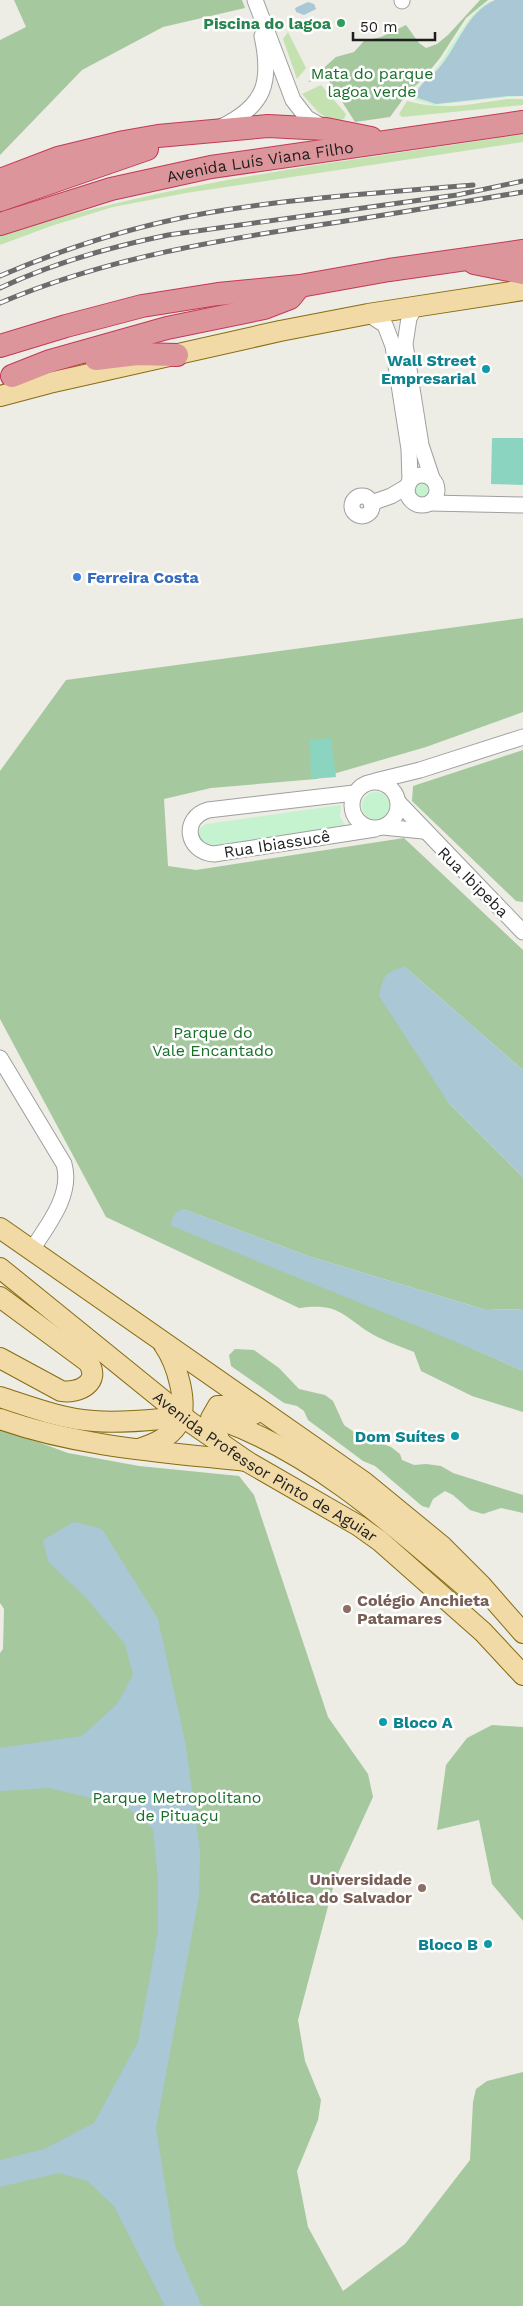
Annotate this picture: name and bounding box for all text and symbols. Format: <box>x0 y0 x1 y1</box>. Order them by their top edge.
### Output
scale bar <box>353 10 436 42</box>
place label: Piscina do lagoa <box>203 14 332 33</box>
marker: Piscina do lagoa <box>335 17 347 29</box>
text: 50 m <box>360 18 397 36</box>
park label: Mata do parque lagoa verde <box>311 64 433 101</box>
street label: Avenida Luís Viana Filho <box>165 137 355 186</box>
place label: Wall Street Empresarial <box>381 351 477 388</box>
marker: Wall Street Empresarial <box>480 363 492 375</box>
place label: Ferreira Costa <box>87 568 199 587</box>
marker: Ferreira Costa <box>71 571 83 583</box>
street label: Rua Ibiassucê <box>222 826 332 862</box>
street label: Rua Ibipeba <box>434 843 512 921</box>
park label: Parque do Vale Encantado <box>152 1023 274 1060</box>
street label: Avenida Professor Pinto de Aguiar <box>150 1387 382 1546</box>
place label: Dom Suítes <box>355 1427 445 1446</box>
marker: Dom Suítes <box>449 1430 461 1442</box>
place label: Colégio Anchieta Patamares <box>357 1591 490 1628</box>
marker: Colégio Anchieta Patamares <box>341 1603 353 1615</box>
place label: Bloco A <box>393 1713 453 1732</box>
marker: Bloco A <box>377 1716 389 1728</box>
park label: Parque Metropolitano de Pituaçu <box>93 1788 261 1825</box>
place label: Universidade Católica do Salvador <box>250 1870 412 1907</box>
marker: Universidade Católica do Salvador <box>416 1882 428 1894</box>
place label: Bloco B <box>418 1935 478 1954</box>
marker: Bloco B <box>482 1938 494 1950</box>

